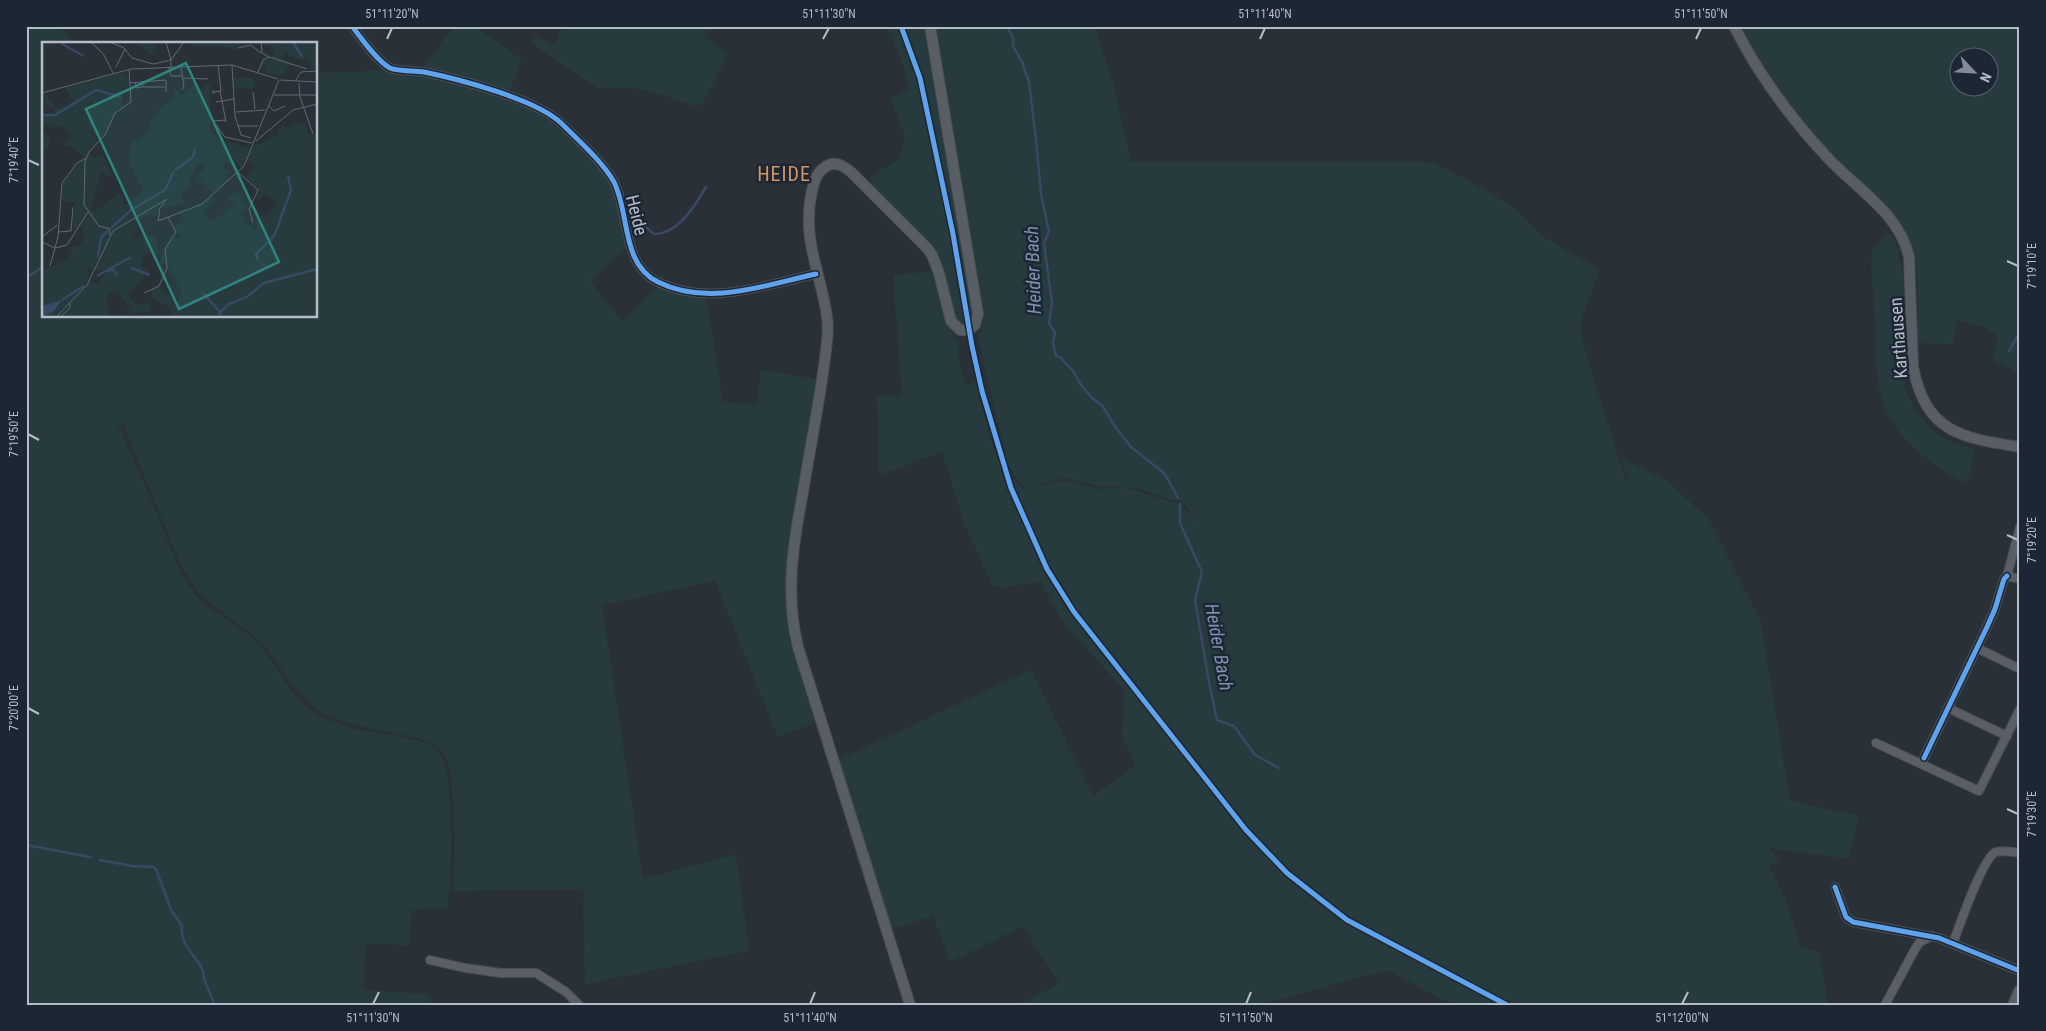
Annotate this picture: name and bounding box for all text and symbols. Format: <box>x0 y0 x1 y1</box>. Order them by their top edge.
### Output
text: 51°11'20"N <box>365 7 419 21</box>
text: 51°11'30"N <box>802 7 856 21</box>
text: 51°11'40"N <box>1238 7 1292 21</box>
text: 51°11'50"N <box>1674 7 1728 21</box>
inset map <box>42 42 318 318</box>
north arrow <box>1948 48 1998 98</box>
text: N <box>1977 70 1995 85</box>
text: 7°19'40"E <box>7 137 21 183</box>
district label: HEIDE <box>757 162 811 186</box>
street label: Heide <box>622 193 652 237</box>
water label: Heider Bach <box>1020 225 1046 315</box>
text: 7°19'10"E <box>2025 243 2039 289</box>
street label: Karthausen <box>1885 297 1911 379</box>
text: 7°19'50"E <box>7 411 21 457</box>
text: 7°19'20"E <box>2025 517 2039 563</box>
water label: Heider Bach <box>1200 602 1238 692</box>
text: 7°20'00"E <box>7 685 21 731</box>
text: 7°19'30"E <box>2025 791 2039 837</box>
text: 51°11'30"N <box>346 1011 400 1025</box>
text: 51°11'40"N <box>783 1011 837 1025</box>
text: 51°11'50"N <box>1219 1011 1273 1025</box>
text: 51°12'00"N <box>1655 1011 1709 1025</box>

